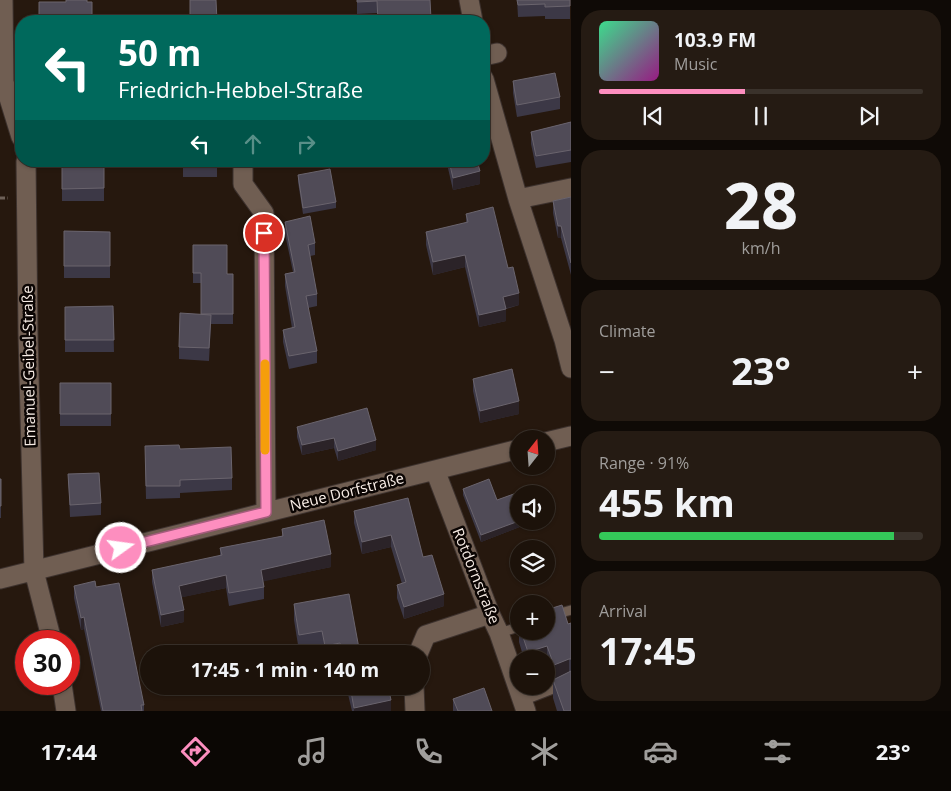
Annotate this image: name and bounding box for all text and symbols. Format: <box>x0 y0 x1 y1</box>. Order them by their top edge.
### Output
text: 103.9 FM <box>674 27 756 53</box>
text: 50 m <box>118 29 201 76</box>
icon: left <box>35 35 100 100</box>
text: Music <box>674 53 718 75</box>
text: Friedrich-Hebbel-Straße <box>118 74 363 104</box>
icon: previous <box>639 102 667 130</box>
icon: pause <box>747 102 775 130</box>
icon: next <box>855 102 883 130</box>
icon: left <box>186 130 214 158</box>
icon: ahead <box>239 130 267 158</box>
icon: right <box>292 130 320 158</box>
text: 28 <box>724 160 798 248</box>
pin <box>243 212 285 254</box>
icon: arrive <box>250 219 278 247</box>
text: km/h <box>742 237 780 259</box>
street label: Emanuel-Geibel-Straße <box>17 285 39 447</box>
text: Climate <box>599 320 656 342</box>
text: 23° <box>731 344 791 396</box>
text: − <box>599 352 615 390</box>
text: + <box>907 352 923 390</box>
north arrow <box>510 430 555 475</box>
map controls <box>510 430 555 695</box>
text: Range · 91% <box>599 452 689 474</box>
street label: Neue Dorfstraße <box>288 467 406 515</box>
text: 455 km <box>599 476 735 528</box>
button: sound <box>510 485 555 530</box>
position arrow <box>94 521 146 573</box>
street label: Rotdornstraße <box>449 525 505 627</box>
button: layers <box>510 540 555 585</box>
button: + <box>510 595 555 640</box>
text: Arrival <box>599 600 647 622</box>
text: 17:45 <box>599 624 697 676</box>
speed limit sign: 30 <box>15 630 80 695</box>
button: − <box>510 650 555 695</box>
text: 17:45 · 1 min · 140 m <box>191 657 379 683</box>
icon: directions <box>178 734 213 769</box>
icon: music <box>295 734 330 769</box>
icon: phone <box>411 734 446 769</box>
icon: climate <box>527 734 562 769</box>
icon: car <box>643 734 678 769</box>
icon: filters <box>760 734 795 769</box>
text: 17:44 <box>41 736 97 766</box>
text: 23° <box>876 736 910 766</box>

